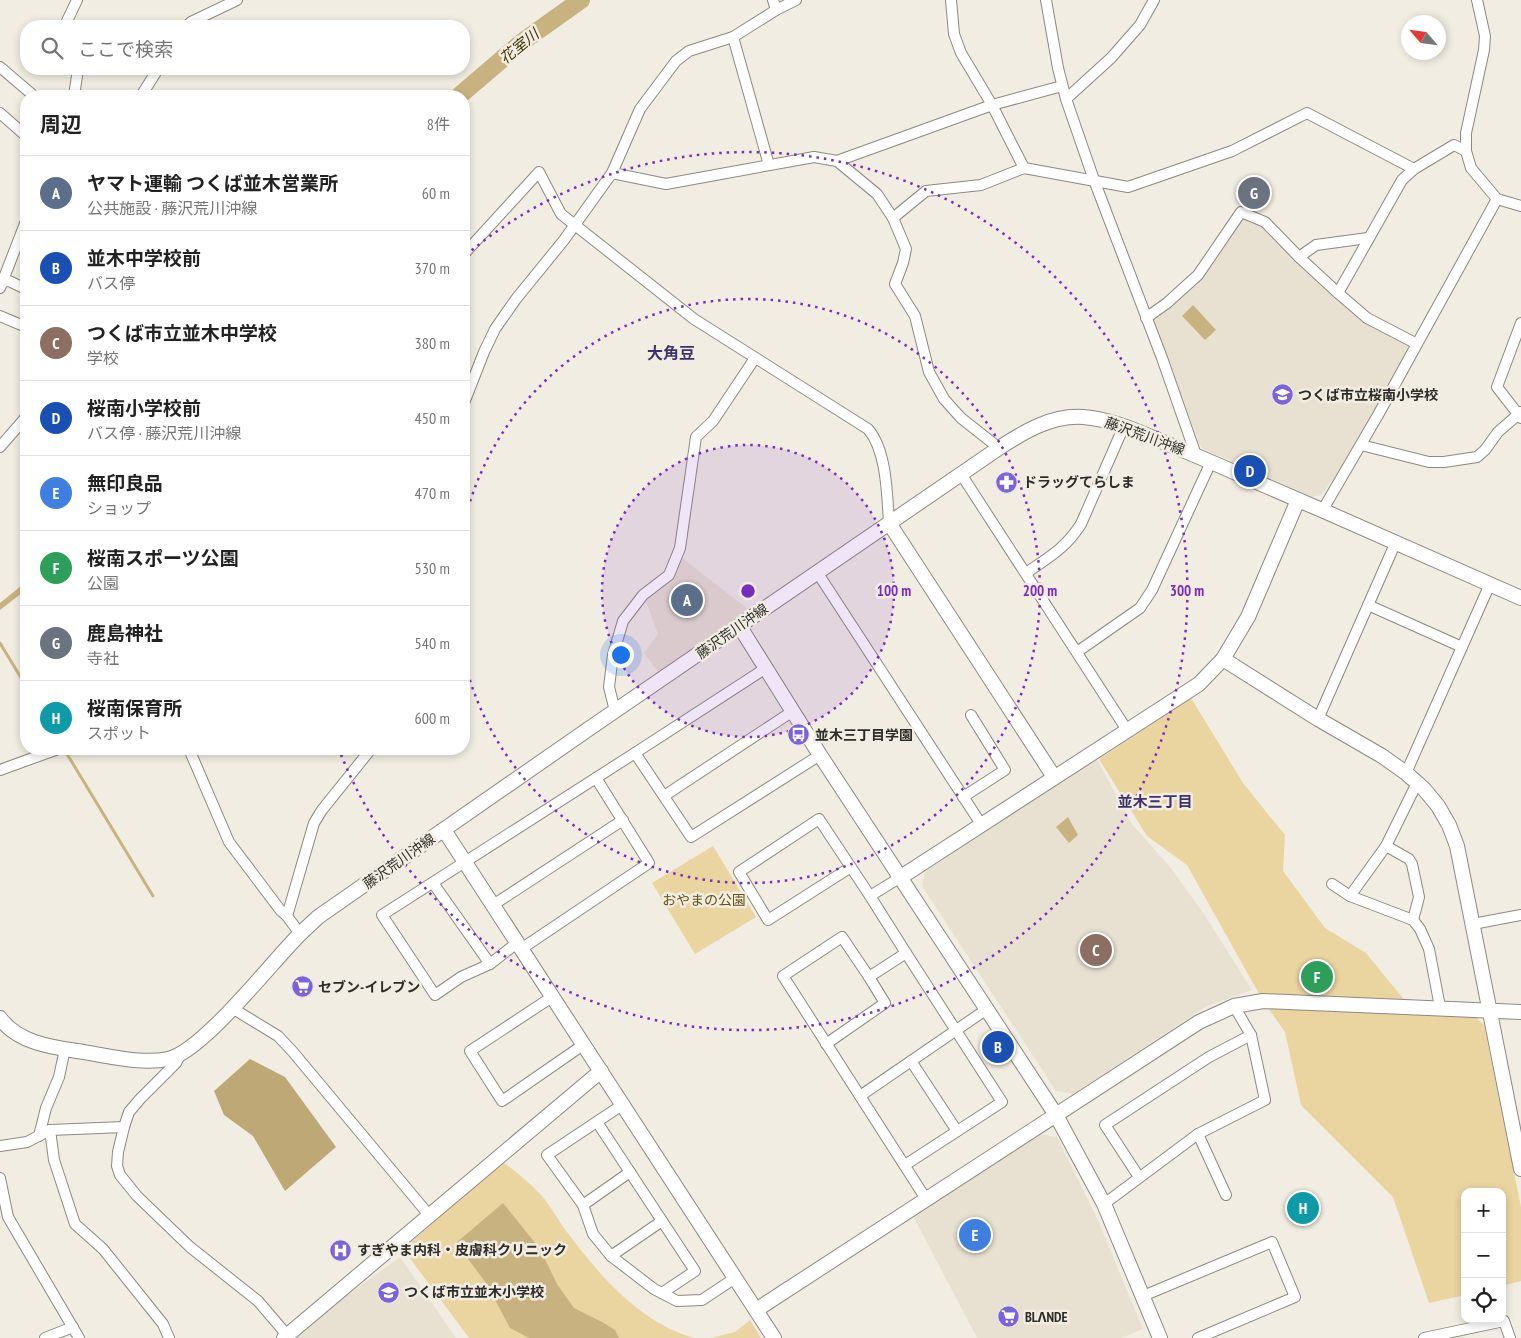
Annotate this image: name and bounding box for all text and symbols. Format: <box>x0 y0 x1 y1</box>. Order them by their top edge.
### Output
north arrow <box>1401 15 1446 60</box>
search box <box>20 20 470 75</box>
water label: 花室川 <box>496 23 544 68</box>
icon: search <box>38 34 66 62</box>
text: ここで検索 <box>78 37 173 61</box>
text: 周辺 <box>40 111 82 138</box>
text: 8件 <box>427 114 450 134</box>
text: ヤマト運輸 つくば並木営業所 <box>87 171 338 195</box>
pin: G <box>1238 174 1270 212</box>
text: A <box>52 183 60 203</box>
text: 60 m <box>422 183 450 203</box>
text: 公共施設 · 藤沢荒川沖線 <box>87 198 257 218</box>
text: 並木中学校前 <box>87 246 201 270</box>
text: B <box>52 258 60 278</box>
text: 370 m <box>415 258 450 278</box>
text: バス停 <box>87 273 135 293</box>
text: つくば市立並木中学校 <box>87 321 277 345</box>
text: C <box>52 333 60 353</box>
text: 380 m <box>415 333 450 353</box>
district label: 大角豆 <box>647 343 695 363</box>
text: 学校 <box>87 348 119 368</box>
school or university icon: つくば市立桜南小学校 <box>1270 383 1294 407</box>
place label: つくば市立桜南小学校 <box>1298 386 1438 404</box>
text: 桜南小学校前 <box>87 396 201 420</box>
text: D <box>52 408 60 428</box>
text: 450 m <box>415 408 450 428</box>
street label: 藤沢荒川沖線 <box>1102 413 1188 459</box>
text: バス停 · 藤沢荒川沖線 <box>87 423 241 443</box>
pin: D <box>1234 452 1266 490</box>
pharmacy icon: ドラッグてらしま <box>995 470 1019 494</box>
text: 無印良品 <box>87 471 163 495</box>
place label: ドラッグてらしま <box>1023 473 1135 491</box>
text: E <box>53 483 59 503</box>
text: 470 m <box>415 483 450 503</box>
text: ショップ <box>87 498 151 518</box>
text: 桜南スポーツ公園 <box>87 546 239 570</box>
text: F <box>53 558 59 578</box>
text: 530 m <box>415 558 450 578</box>
text: 公園 <box>87 573 119 593</box>
pin: A <box>671 581 703 619</box>
text: 100 m <box>877 581 911 600</box>
text: 200 m <box>1023 581 1057 600</box>
text: 300 m <box>1170 581 1204 600</box>
centre of rings <box>739 582 757 600</box>
street label: 藤沢荒川沖線 <box>692 600 772 662</box>
text: 鹿島神社 <box>87 621 163 645</box>
text: G <box>52 633 60 653</box>
text: 540 m <box>415 633 450 653</box>
your location <box>608 642 634 668</box>
text: 寺社 <box>87 648 119 668</box>
text: 桜南保育所 <box>87 696 182 720</box>
text: H <box>52 708 60 728</box>
text: 600 m <box>415 708 450 728</box>
text: スポット <box>87 723 151 743</box>
bus stop icon: 並木三丁目学園 <box>787 723 811 747</box>
place label: 並木三丁目学園 <box>815 726 913 744</box>
district label: 並木三丁目 <box>1117 792 1193 811</box>
street label: 藤沢荒川沖線 <box>359 830 439 892</box>
park label: おやまの公園 <box>662 891 746 909</box>
pin: C <box>1080 931 1112 969</box>
pin: F <box>1301 958 1333 996</box>
supermarket icon: セブン-イレブン <box>290 975 314 999</box>
place label: セブン-イレブン <box>318 978 420 996</box>
pin: B <box>982 1028 1014 1066</box>
map controls <box>1461 1188 1506 1323</box>
button: + <box>1461 1188 1506 1233</box>
pin: H <box>1287 1189 1319 1227</box>
pin: E <box>959 1216 991 1254</box>
button: − <box>1461 1233 1506 1278</box>
hospital icon: すぎやま内科・皮膚科クリニック <box>329 1238 353 1262</box>
place label: すぎやま内科・皮膚科クリニック <box>357 1241 567 1259</box>
button: locate <box>1461 1278 1506 1323</box>
school or university icon: つくば市立並木小学校 <box>376 1280 400 1304</box>
place label: つくば市立並木小学校 <box>404 1283 544 1301</box>
supermarket icon: BLΛNDE <box>997 1305 1021 1329</box>
place label: BLΛNDE <box>1025 1308 1068 1326</box>

